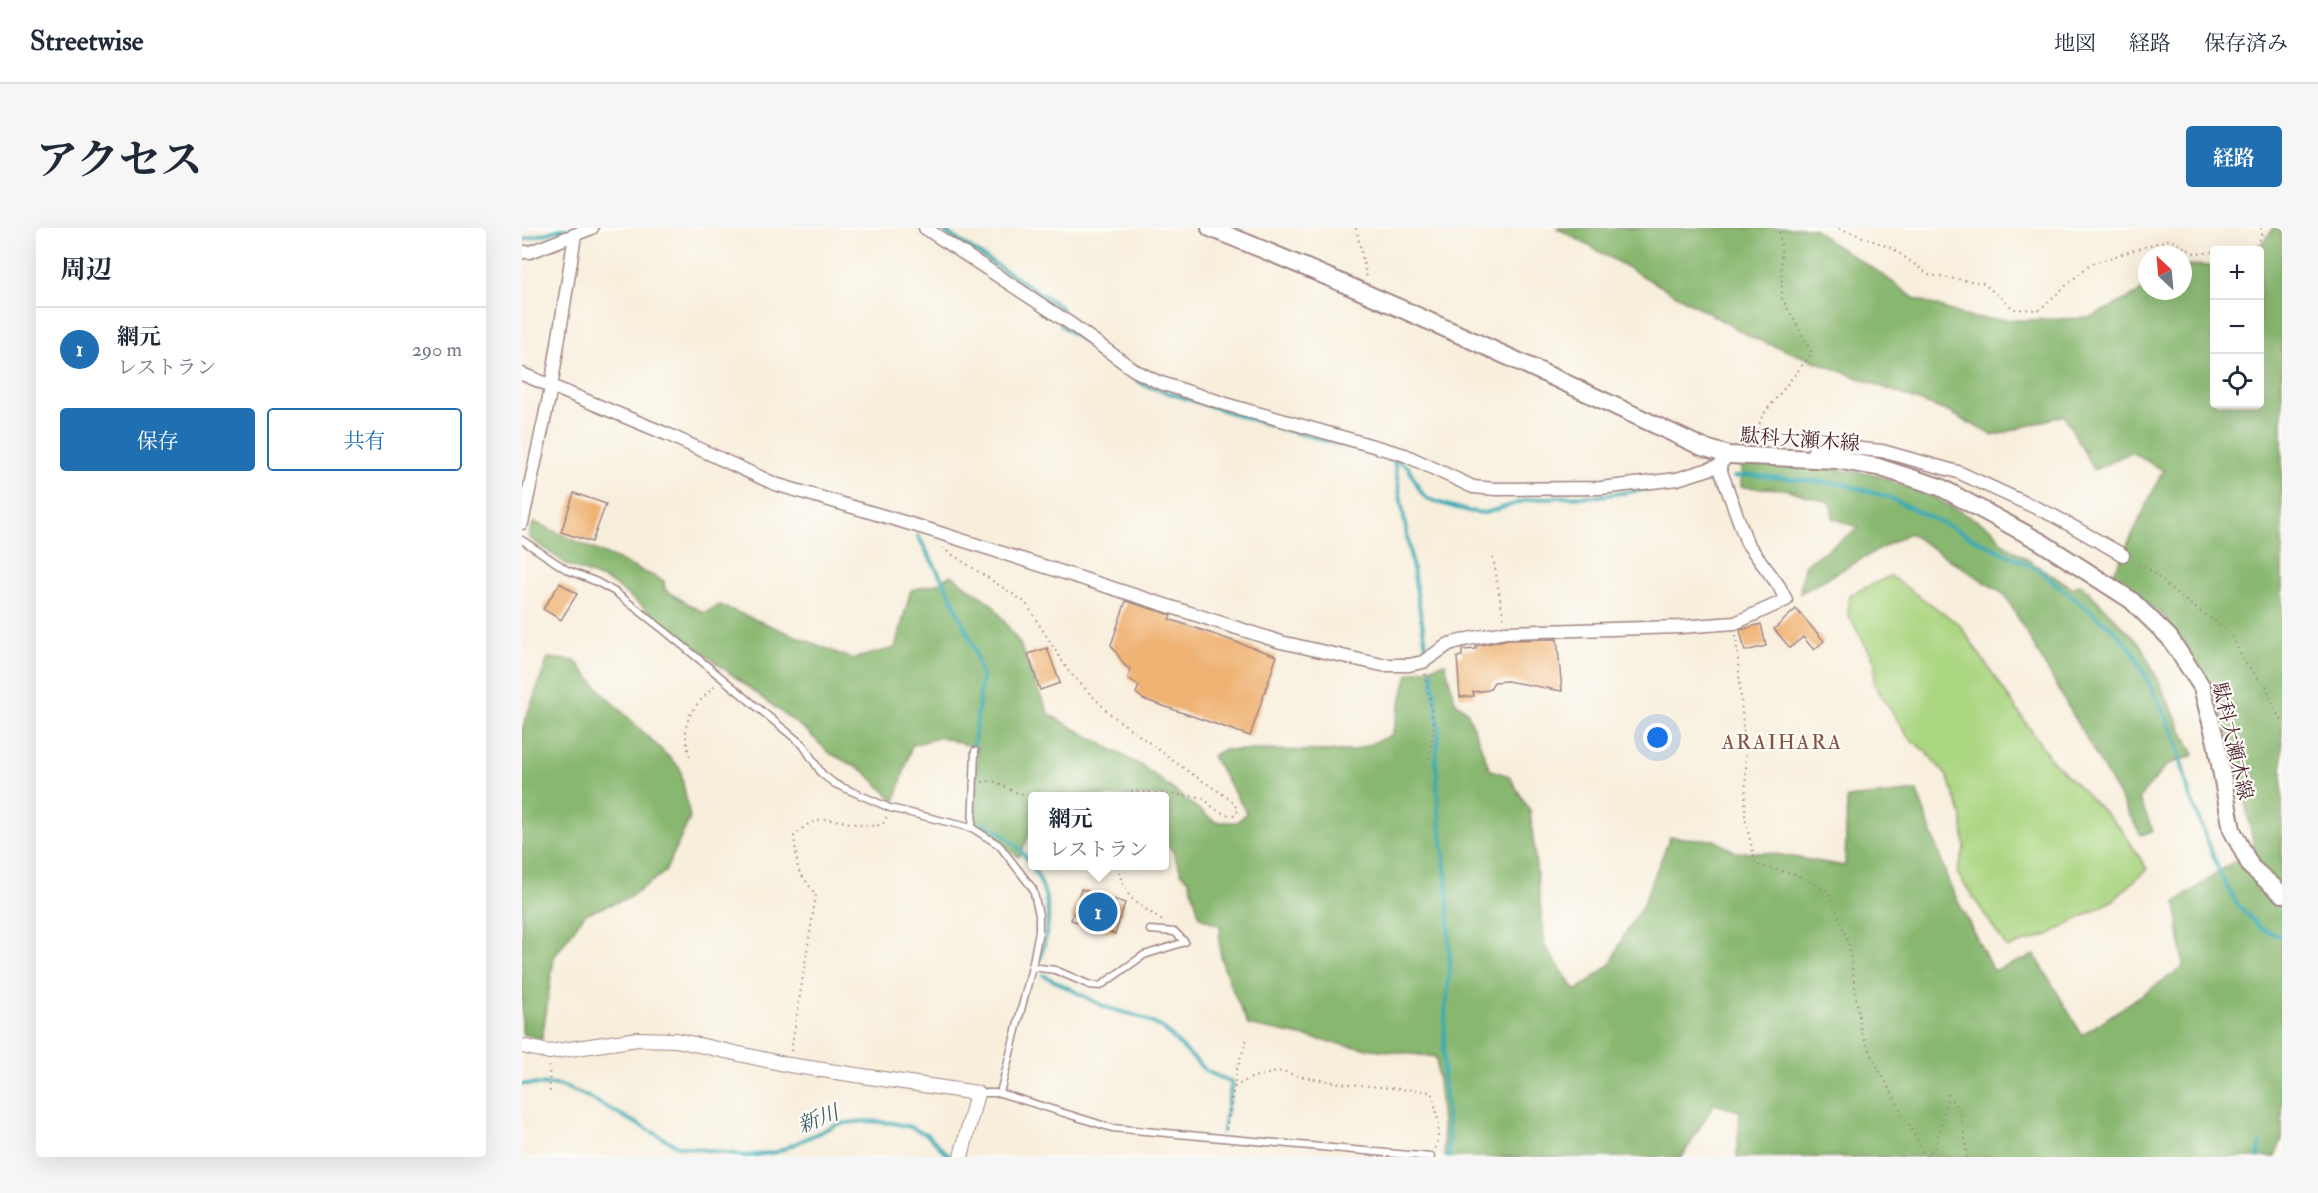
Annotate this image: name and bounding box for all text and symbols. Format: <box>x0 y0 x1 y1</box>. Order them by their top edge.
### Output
text: Streetwise <box>30 24 144 59</box>
text: 地図 <box>2054 30 2096 57</box>
text: 経路 <box>2129 30 2171 57</box>
text: 保存済み <box>2204 30 2288 57</box>
button: 経路 <box>2186 126 2282 187</box>
text: アクセス <box>36 135 203 187</box>
north arrow <box>2138 246 2192 300</box>
map controls <box>2210 246 2264 408</box>
button: + <box>2210 246 2264 300</box>
text: 周辺 <box>60 254 112 286</box>
button: − <box>2210 300 2264 354</box>
text: 網元 <box>117 323 161 351</box>
text: 1 <box>76 337 83 362</box>
text: 290 m <box>412 337 462 362</box>
button: locate <box>2210 354 2264 408</box>
text: レストラン <box>117 355 216 380</box>
button: 保存 <box>60 408 255 471</box>
button: 共有 <box>267 408 462 471</box>
street label: 駄科大瀬木線 <box>1739 423 1861 456</box>
street label: 駄科大瀬木線 <box>2207 680 2258 802</box>
your location <box>1643 723 1672 752</box>
district label: ARAIHARA <box>1720 729 1843 756</box>
popup <box>1028 792 1169 870</box>
text: 網元 <box>1049 805 1093 833</box>
text: レストラン <box>1049 837 1148 862</box>
pin: 1 <box>1078 890 1118 934</box>
water label: 新川 <box>794 1099 844 1140</box>

